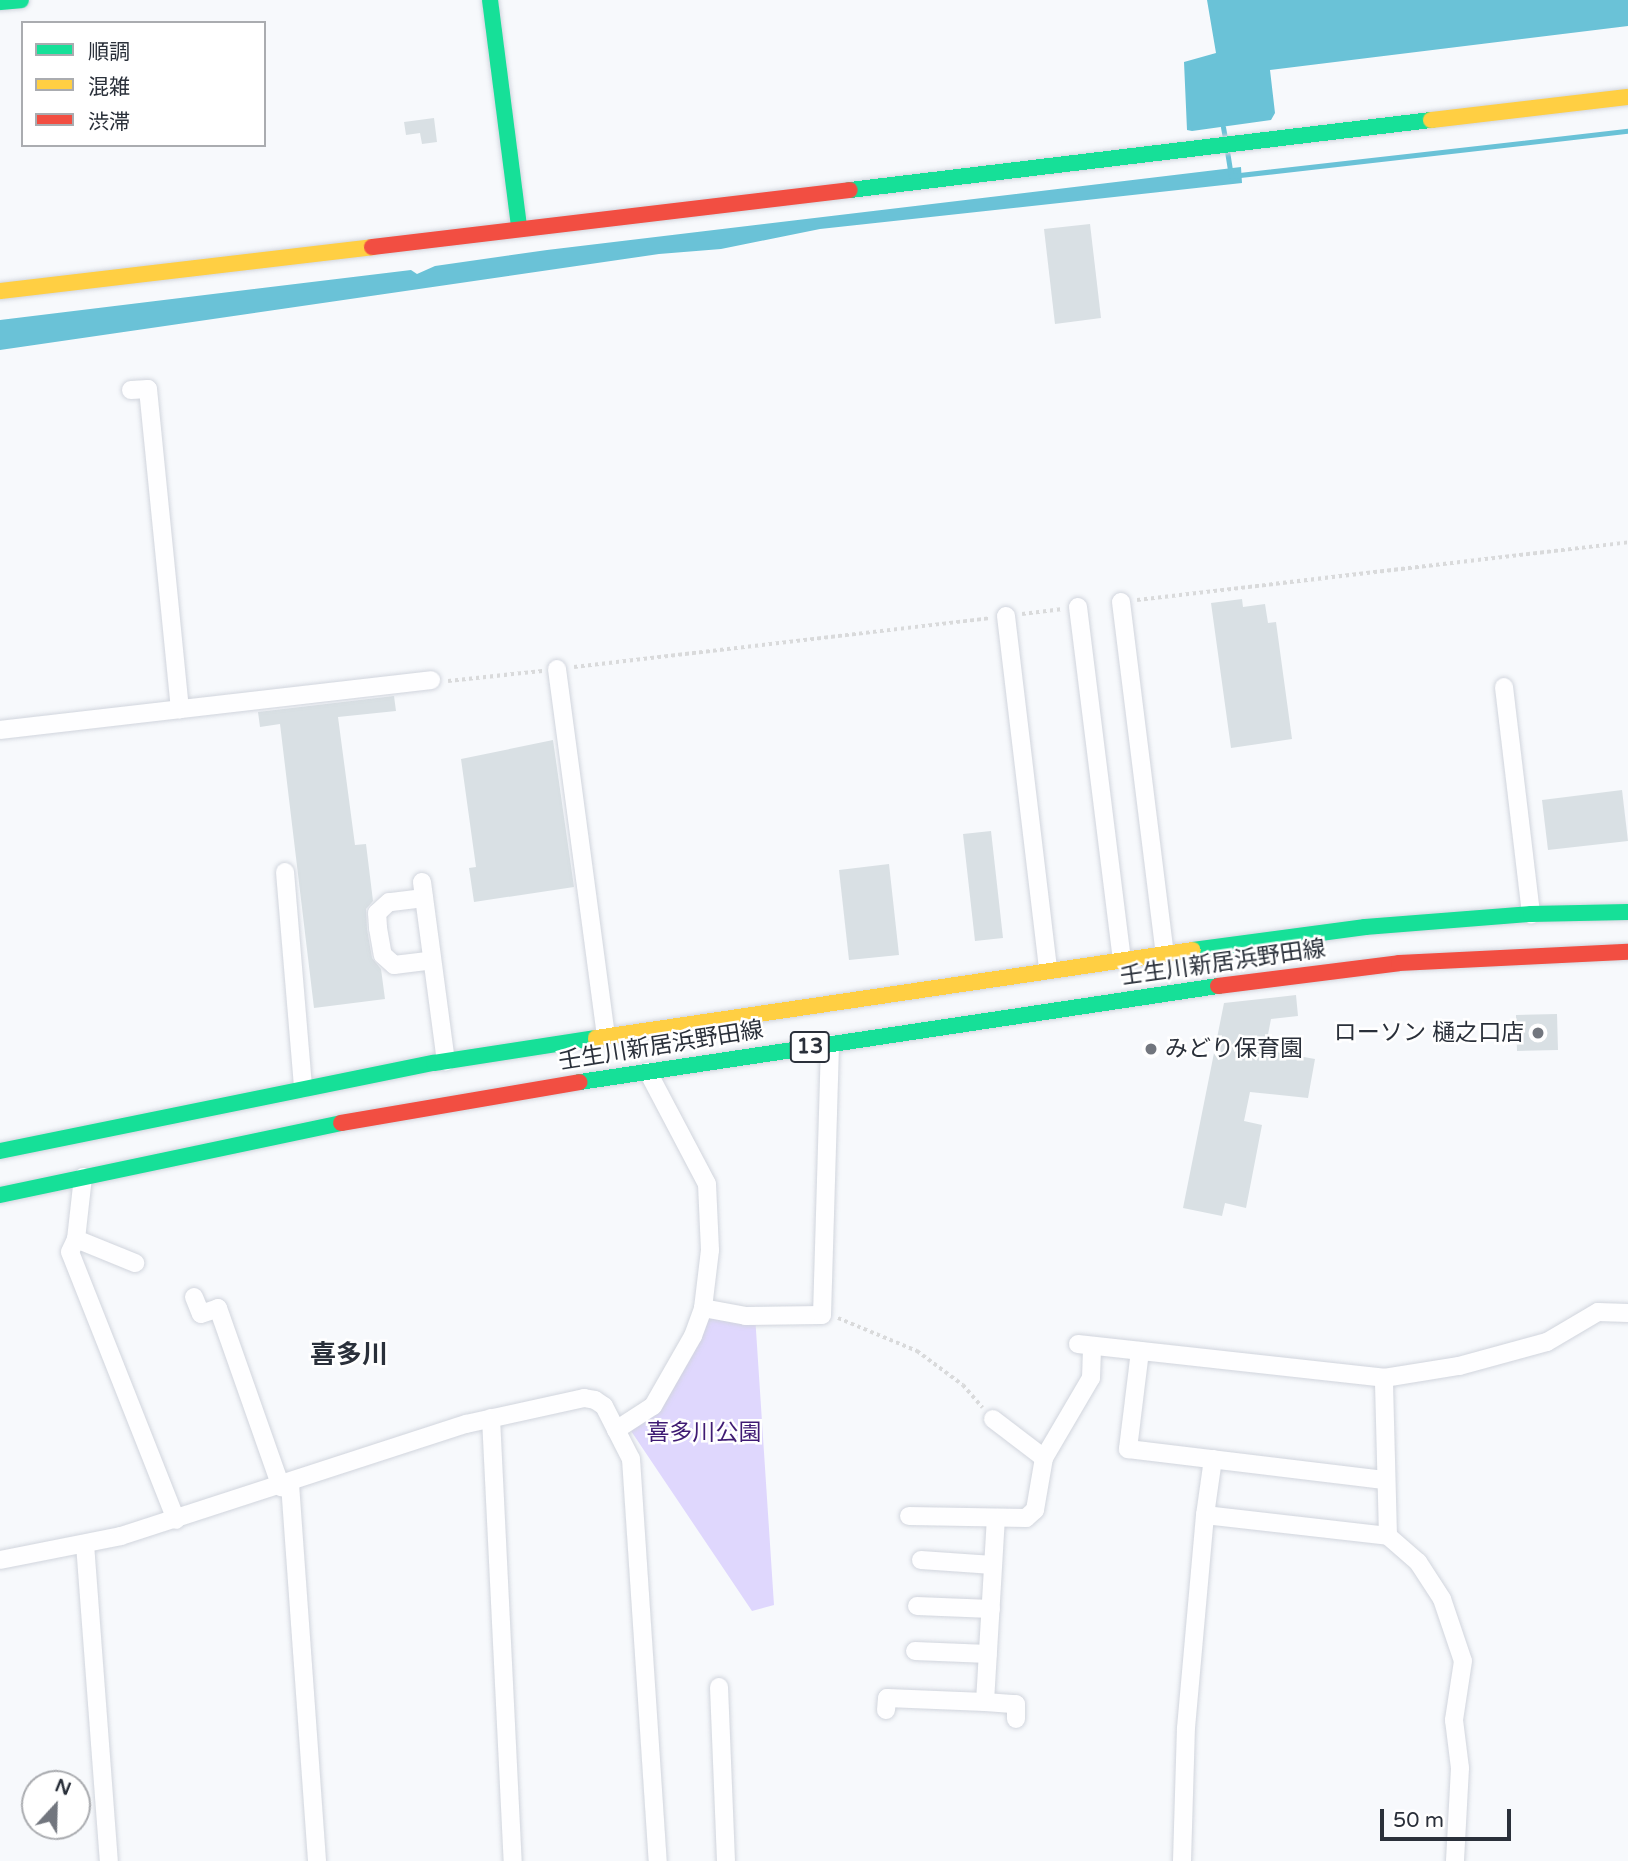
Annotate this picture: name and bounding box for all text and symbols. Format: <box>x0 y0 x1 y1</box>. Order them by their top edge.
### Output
legend <box>21 21 266 147</box>
text: 順調 <box>88 40 130 65</box>
text: 混雑 <box>88 75 130 100</box>
text: 渋滞 <box>88 110 130 135</box>
street label: 壬生川新居浜野田線 <box>1119 935 1327 991</box>
street label: 壬生川新居浜野田線 <box>557 1016 765 1076</box>
place label: ローソン 樋之口店 <box>1334 1019 1524 1047</box>
marker: ローソン 樋之口店 <box>1530 1025 1546 1041</box>
road number: 13 <box>789 1030 831 1064</box>
place label: みどり保育園 <box>1165 1035 1303 1063</box>
marker: みどり保育園 <box>1143 1041 1159 1057</box>
district label: 喜多川 <box>310 1339 388 1371</box>
park label: 喜多川公園 <box>647 1419 761 1447</box>
north arrow <box>21 1770 91 1840</box>
text: N <box>52 1774 74 1800</box>
scale bar <box>1383 1794 1514 1838</box>
text: 50 m <box>1393 1808 1444 1833</box>

